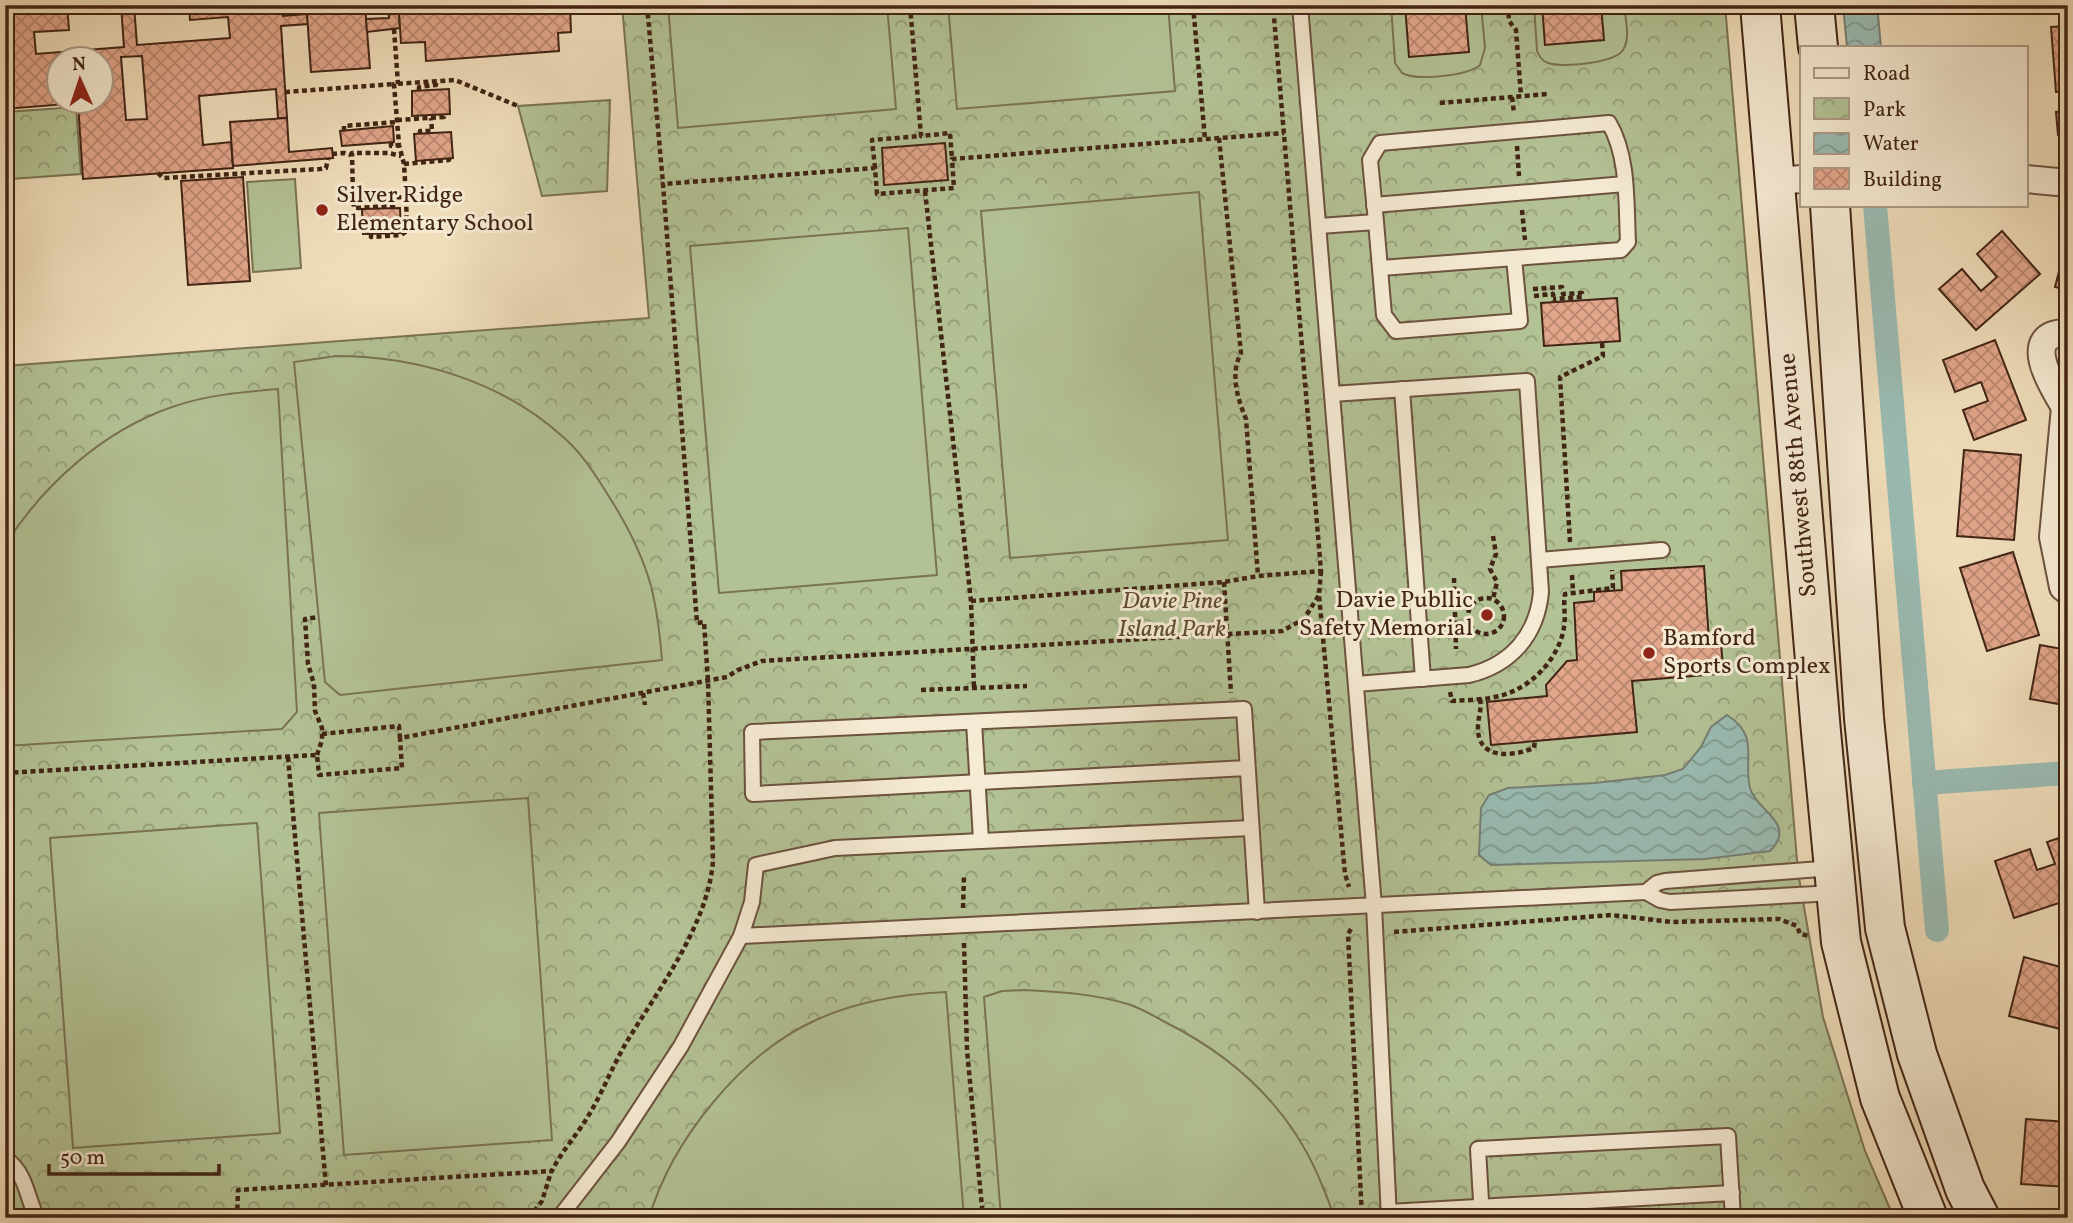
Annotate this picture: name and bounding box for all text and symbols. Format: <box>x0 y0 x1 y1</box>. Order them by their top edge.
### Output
north arrow <box>46 46 116 116</box>
legend <box>1800 46 2028 206</box>
text: N <box>72 52 87 78</box>
text: Road <box>1863 60 1910 89</box>
text: Park <box>1863 96 1906 125</box>
text: Water <box>1863 130 1919 159</box>
text: Building <box>1863 166 1942 195</box>
place label: Silver Ridge Elementary School <box>336 179 534 241</box>
marker: Silver Ridge Elementary School <box>314 202 330 218</box>
street label: Southwest 88th Avenue <box>1771 352 1827 598</box>
place label: Davie Publlic Safety Memorial <box>1299 584 1473 646</box>
park label: Davie Pine Island Park <box>1118 585 1226 647</box>
marker: Davie Publlic Safety Memorial <box>1479 607 1495 623</box>
place label: Bamford Sports Complex <box>1663 622 1831 684</box>
marker: Bamford Sports Complex <box>1641 645 1657 661</box>
scale bar <box>49 1132 219 1176</box>
text: 50 m <box>60 1144 105 1173</box>

